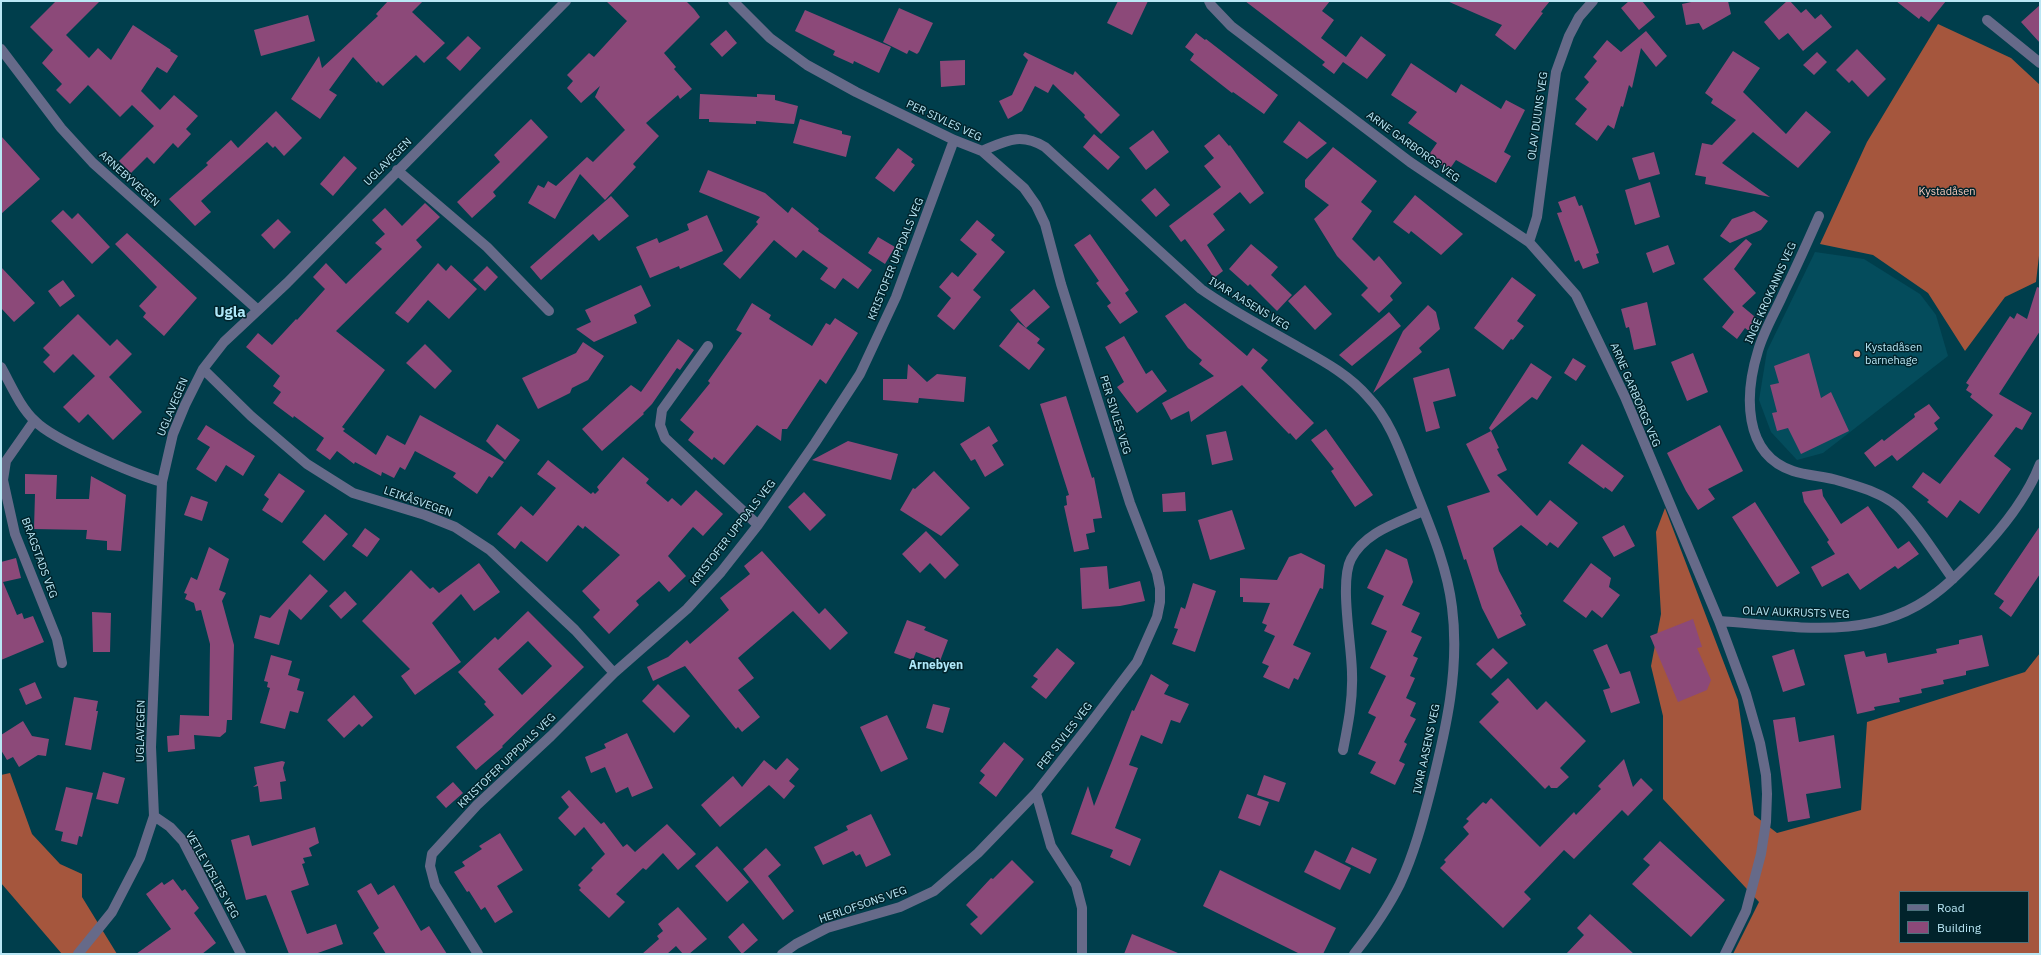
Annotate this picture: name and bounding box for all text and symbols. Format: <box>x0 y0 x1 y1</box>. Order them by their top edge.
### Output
street label: OLAV DUUNS VEG <box>1525 71 1551 161</box>
street label: PER SIVLES VEG <box>904 98 984 144</box>
street label: ARNE GARBORGS VEG <box>1364 109 1462 185</box>
street label: UGLAVEGEN <box>361 135 415 189</box>
street label: ARNEBYVEGEN <box>96 148 162 210</box>
park label: Kystadåsen <box>1918 185 1976 199</box>
street label: KRISTOFER UPPDALS VEG <box>865 196 927 322</box>
street label: INGE KROKANNS VEG <box>1743 240 1799 346</box>
street label: IVAR AASENS VEG <box>1206 275 1292 333</box>
district label: Ugla <box>214 304 246 322</box>
street label: ARNE GARBORGS VEG <box>1607 341 1663 449</box>
place label: Kystadåsen barnehage <box>1865 341 1922 367</box>
marker: Kystadåsen barnehage <box>1852 349 1862 359</box>
street label: PER SIVLES VEG <box>1097 374 1133 456</box>
street label: UGLAVEGEN <box>155 376 191 438</box>
street label: KRISTOFER UPPDALS VEG <box>687 477 779 589</box>
street label: LEIKÅSVEGEN <box>382 484 454 520</box>
street label: BRAGSTADS VEG <box>18 516 60 600</box>
street label: OLAV AUKRUSTS VEG <box>1742 605 1850 621</box>
district label: Arnebyen <box>909 659 963 673</box>
street label: UGLAVEGEN <box>134 700 148 762</box>
street label: PER SIVLES VEG <box>1035 700 1095 772</box>
street label: IVAR AASENS VEG <box>1411 703 1443 795</box>
street label: KRISTOFER UPPDALS VEG <box>455 711 559 811</box>
street label: VETLE VISLIES VEG <box>183 829 241 921</box>
street label: HERLOFSONS VEG <box>817 884 909 926</box>
legend <box>1899 891 2029 943</box>
text: Road <box>1937 900 1965 915</box>
text: Building <box>1937 920 1981 935</box>

